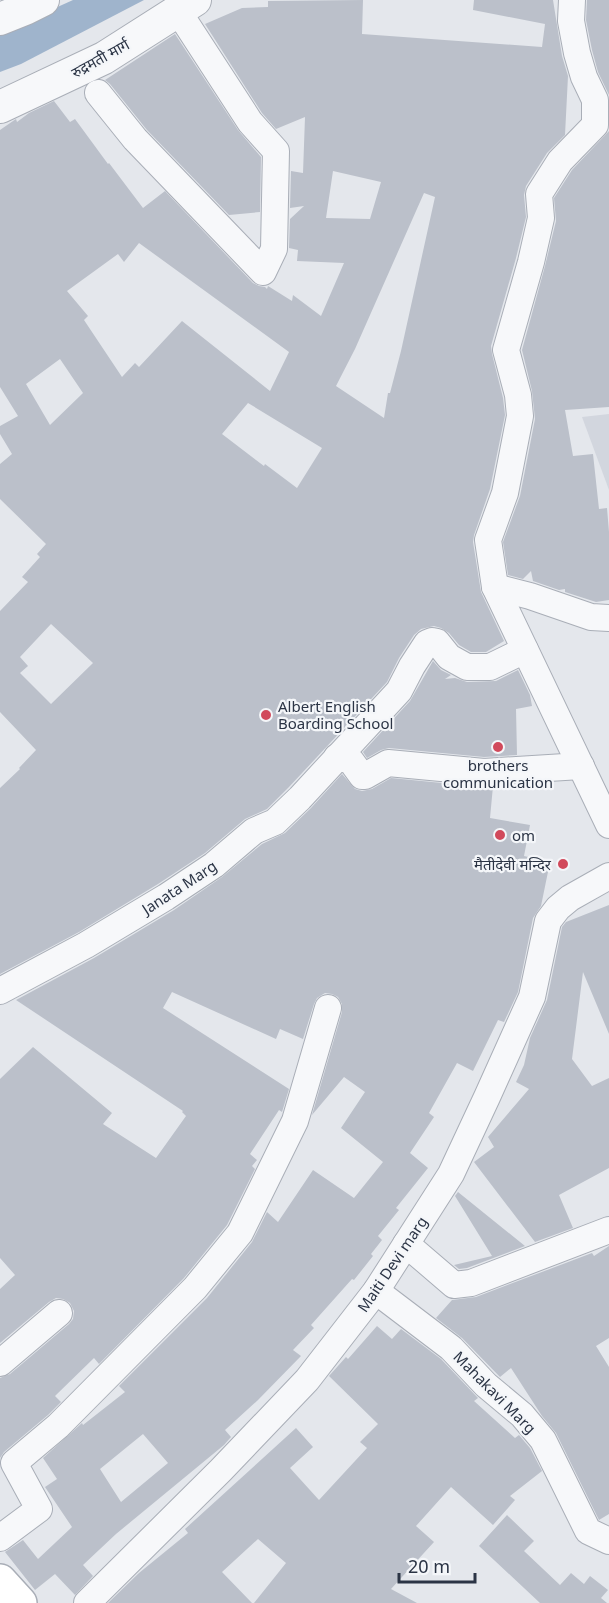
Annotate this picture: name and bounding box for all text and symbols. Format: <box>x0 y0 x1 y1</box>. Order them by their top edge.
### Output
street label: रुद्रमती मार्ग <box>67 33 134 82</box>
place label: Albert English Boarding School <box>278 696 393 733</box>
marker: Albert English Boarding School <box>259 708 273 722</box>
marker: brothers communication <box>491 740 505 754</box>
place label: brothers communication <box>443 755 553 792</box>
place label: om <box>512 825 535 845</box>
marker: om <box>493 828 507 842</box>
place label: मैतीदेवी मन्दिर <box>474 854 552 874</box>
street label: Janata Marg <box>136 855 220 920</box>
marker: मैतीदेवी मन्दिर <box>556 857 570 871</box>
street label: Maiti Devi marg <box>353 1212 431 1316</box>
street label: Mahakavi Marg <box>449 1346 541 1438</box>
scale bar <box>399 1546 476 1584</box>
text: 20 m <box>408 1554 450 1578</box>

